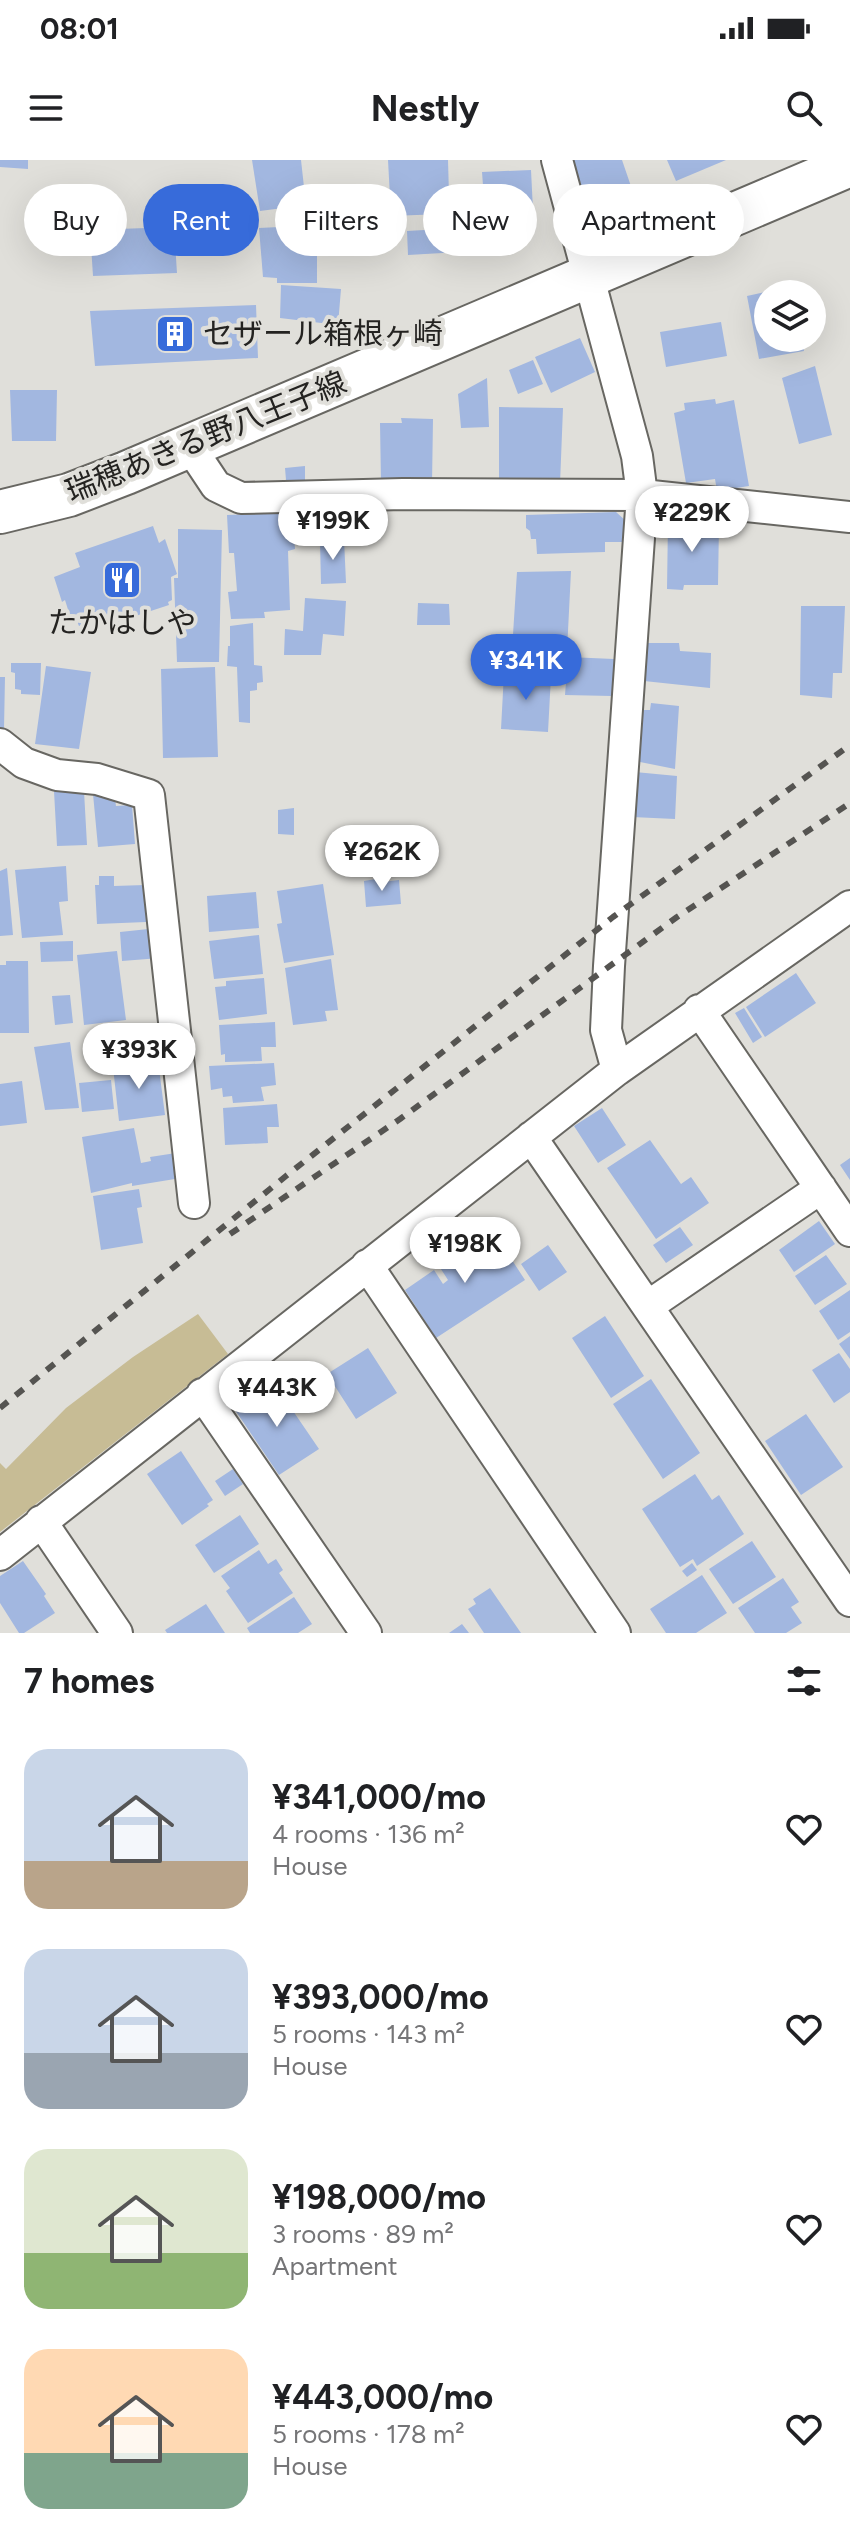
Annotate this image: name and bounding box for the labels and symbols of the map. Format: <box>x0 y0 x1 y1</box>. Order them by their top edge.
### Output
building icon: セザール箱根ヶ崎 <box>154 313 196 355</box>
place label: セザール箱根ヶ崎 <box>203 315 443 352</box>
street label: 瑞穂あきる野八王子線 <box>60 363 352 510</box>
pin: ¥229K <box>636 486 748 554</box>
pin: ¥199K <box>277 494 389 562</box>
restaurant icon: たかはしや <box>101 559 143 601</box>
place label: たかはしや <box>48 604 196 641</box>
pin: ¥341K <box>470 634 582 702</box>
pin: ¥262K <box>326 825 438 893</box>
pin: ¥393K <box>83 1023 195 1091</box>
pin: ¥198K <box>409 1217 521 1285</box>
pin: ¥443K <box>221 1361 333 1429</box>

